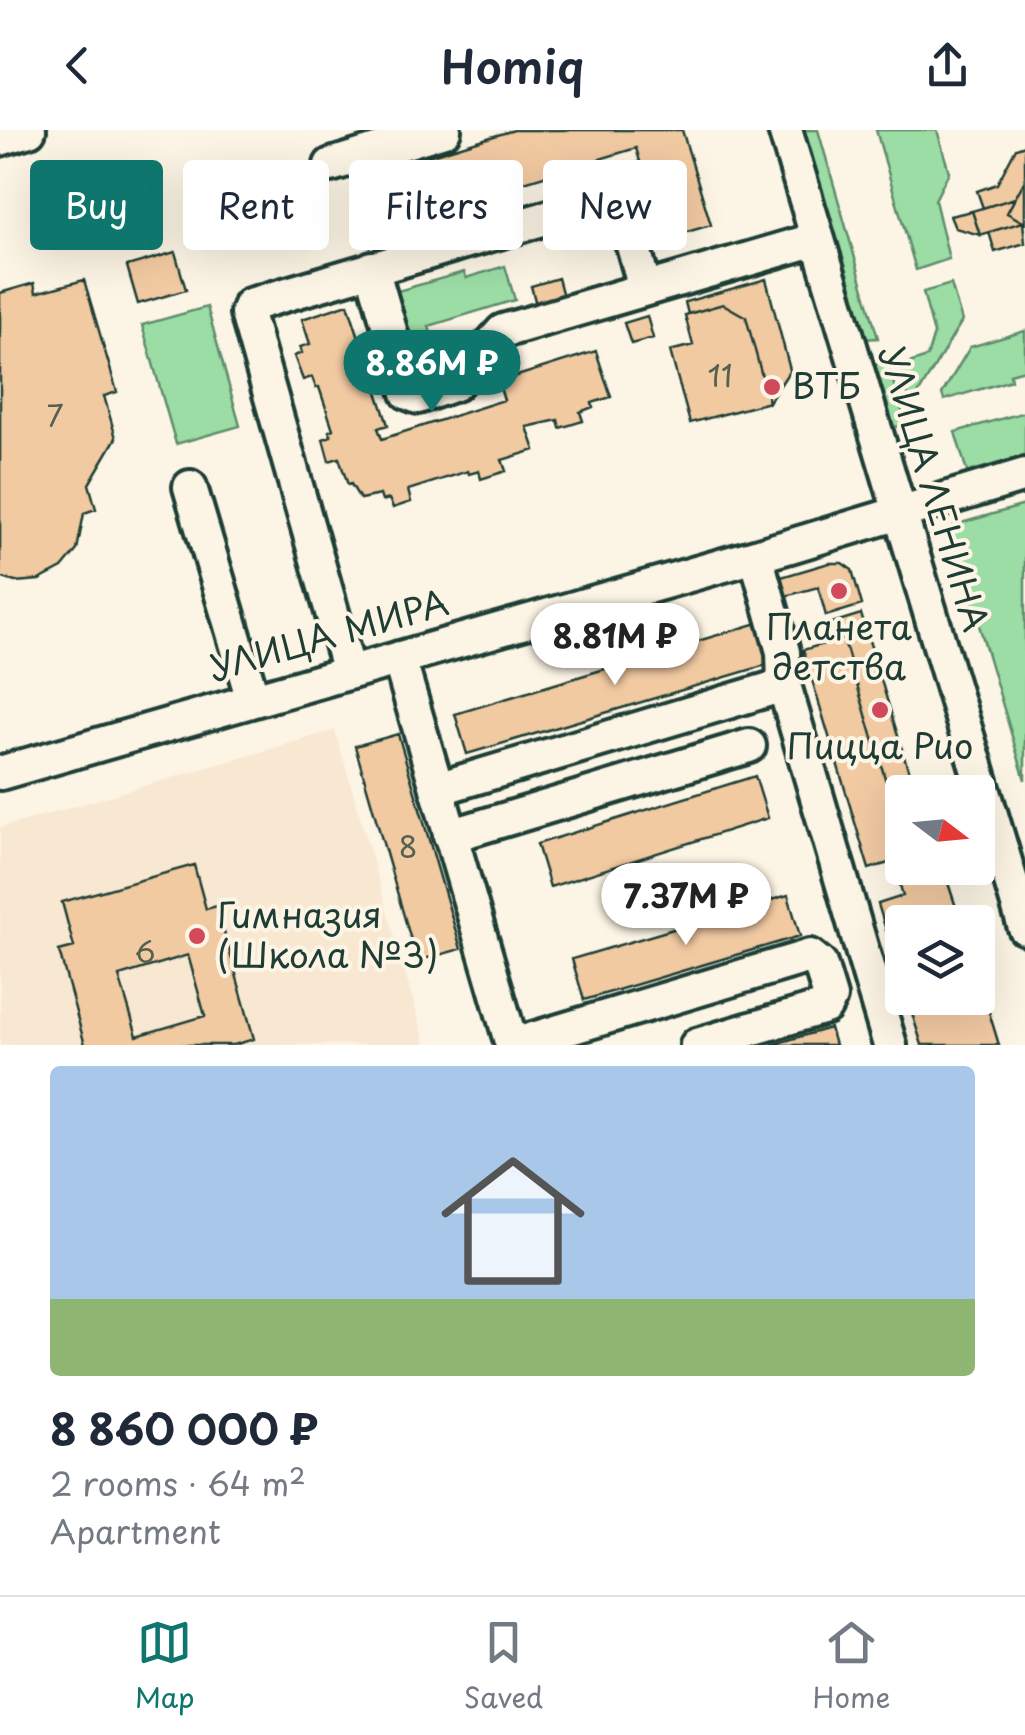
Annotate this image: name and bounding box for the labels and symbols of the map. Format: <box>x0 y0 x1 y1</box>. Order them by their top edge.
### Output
pin: 8.86M ₽ <box>340 330 524 415</box>
street label: УЛИЦА ЛЕНИНА <box>867 339 1004 637</box>
house number: 11 <box>707 352 733 397</box>
place label: ВТБ <box>792 358 861 411</box>
marker: ВТБ <box>761 376 783 398</box>
house number: 7 <box>46 392 64 437</box>
street label: УЛИЦА МИРА <box>203 574 454 693</box>
marker: Планета детства <box>828 580 850 602</box>
place label: Планета детства <box>766 599 913 692</box>
pin: 8.81M ₽ <box>523 603 707 688</box>
marker: Пицца Рио <box>869 699 891 721</box>
place label: Пицца Рио <box>787 718 973 771</box>
north arrow <box>885 775 995 885</box>
house number: 8 <box>399 823 417 868</box>
pin: 7.37M ₽ <box>594 863 778 948</box>
place label: Гимназия (Школа №3) <box>217 887 439 980</box>
marker: Гимназия (Школа №3) <box>186 925 208 947</box>
house number: 6 <box>134 928 156 973</box>

